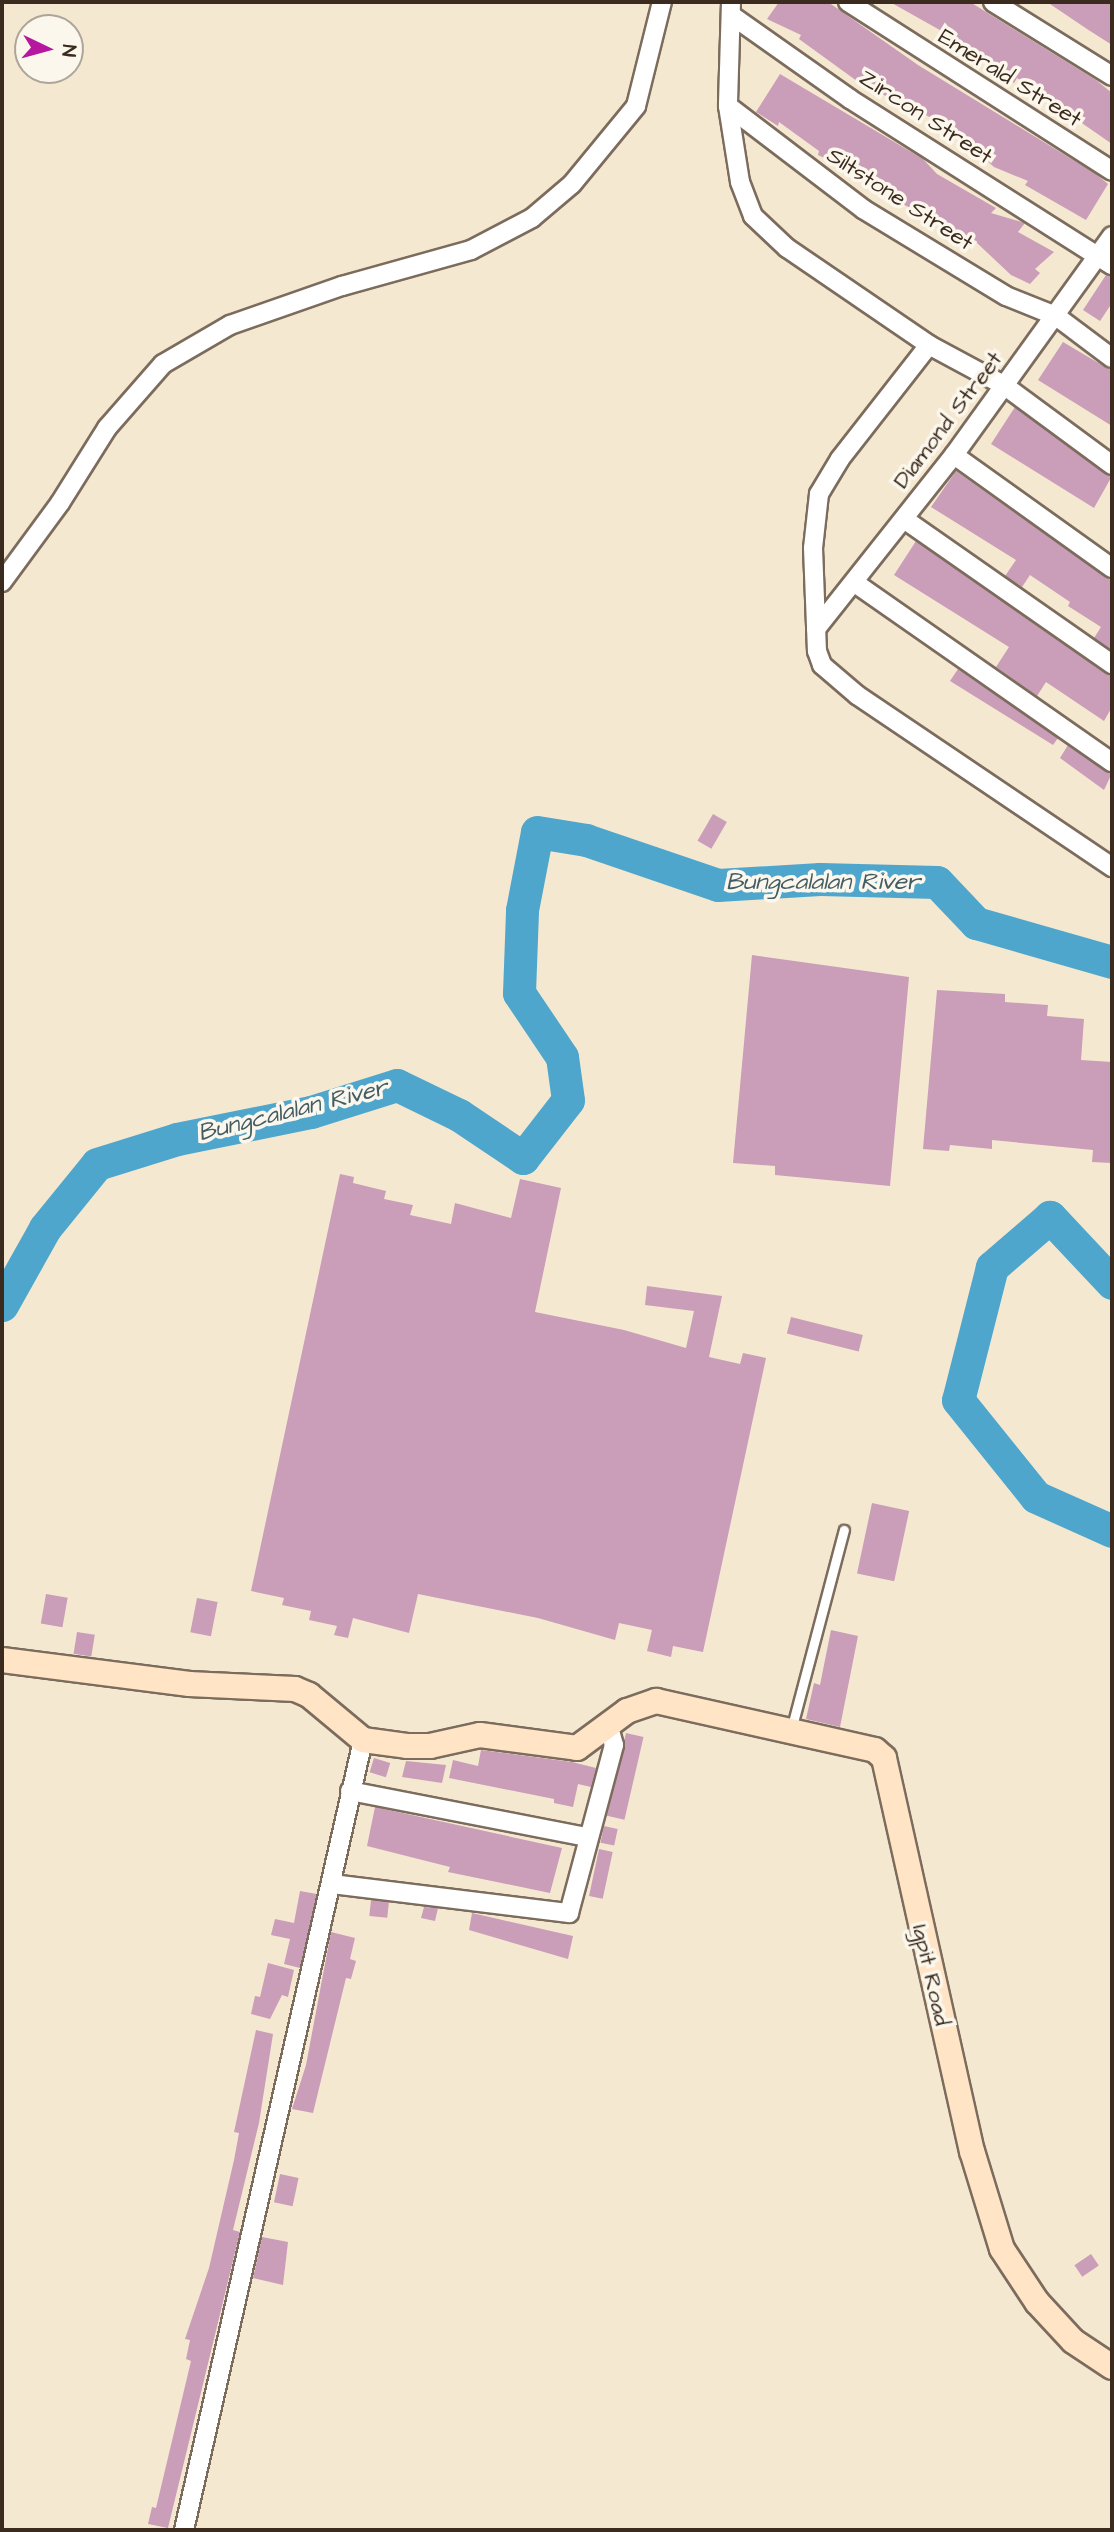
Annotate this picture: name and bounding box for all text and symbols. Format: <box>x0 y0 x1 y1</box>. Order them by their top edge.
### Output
north arrow <box>14 14 84 84</box>
street label: Emerald Street <box>933 23 1087 133</box>
text: N <box>54 44 82 58</box>
street label: Zircon Street <box>854 64 998 170</box>
street label: Siltstone Street <box>822 141 978 257</box>
street label: Diamond Street <box>888 346 1008 494</box>
water label: Bungcalalan River <box>726 869 920 897</box>
water label: Bungcalalan River <box>195 1074 391 1148</box>
street label: Igpit Road <box>906 1922 956 2028</box>

